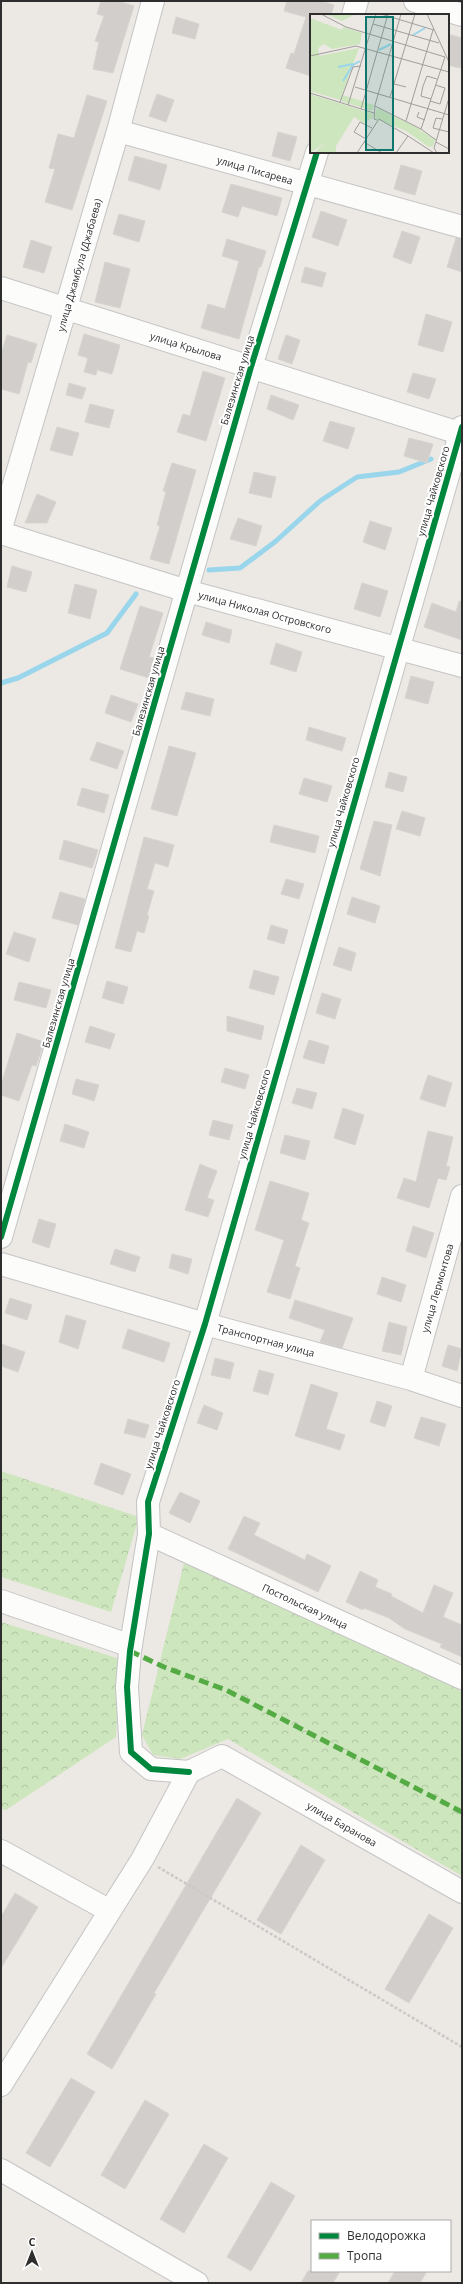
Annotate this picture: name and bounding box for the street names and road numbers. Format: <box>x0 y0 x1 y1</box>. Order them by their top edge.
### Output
street label: улица Писарева <box>215 152 295 188</box>
street label: улица Джамбула (Джабаева) <box>53 197 105 333</box>
street label: улица Крылова <box>148 328 224 364</box>
street label: Балезинская улица <box>217 333 257 427</box>
street label: улица Чайковского <box>413 444 453 538</box>
street label: улица Николая Островского <box>197 587 333 637</box>
street label: Балезинская улица <box>128 644 168 738</box>
street label: улица Чайковского <box>323 755 363 849</box>
street label: Балезинская улица <box>38 956 78 1050</box>
street label: улица Чайковского <box>234 1067 274 1161</box>
street label: улица Лермонтова <box>418 1242 456 1334</box>
street label: Транспортная улица <box>216 1320 316 1360</box>
street label: улица Чайковского <box>141 1377 183 1471</box>
street label: Постольская улица <box>260 1580 350 1632</box>
street label: улица Баранова <box>305 1798 379 1850</box>

